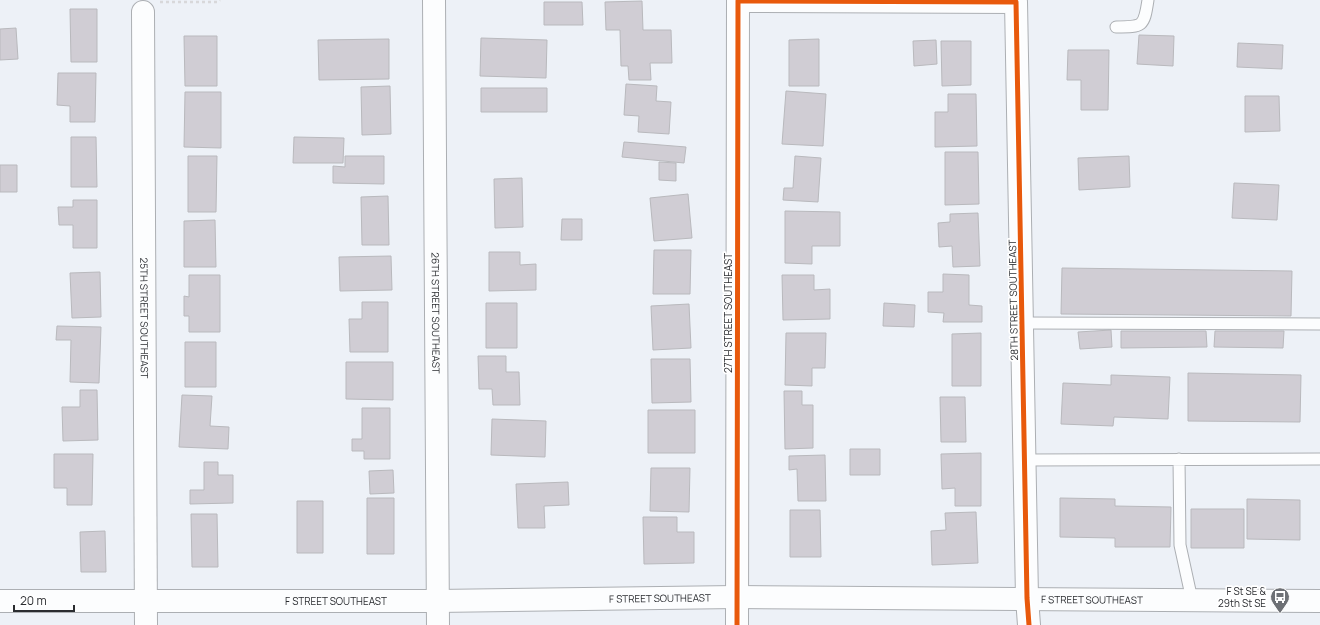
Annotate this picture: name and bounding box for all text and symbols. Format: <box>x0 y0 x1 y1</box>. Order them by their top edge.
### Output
street label: 28TH STREET SOUTHEAST <box>1005 239 1021 361</box>
street label: 26TH STREET SOUTHEAST <box>429 252 443 374</box>
street label: 27TH STREET SOUTHEAST <box>721 253 735 373</box>
street label: 25TH STREET SOUTHEAST <box>137 257 152 379</box>
place label: F St SE & 29th St SE <box>1218 584 1266 610</box>
bus stop icon: F St SE & 29th St SE <box>1269 586 1291 614</box>
scale bar <box>14 587 74 613</box>
street label: F STREET SOUTHEAST <box>609 590 711 606</box>
text: 20 m <box>20 592 47 609</box>
street label: F STREET SOUTHEAST <box>1041 592 1143 607</box>
street label: F STREET SOUTHEAST <box>285 594 387 608</box>

